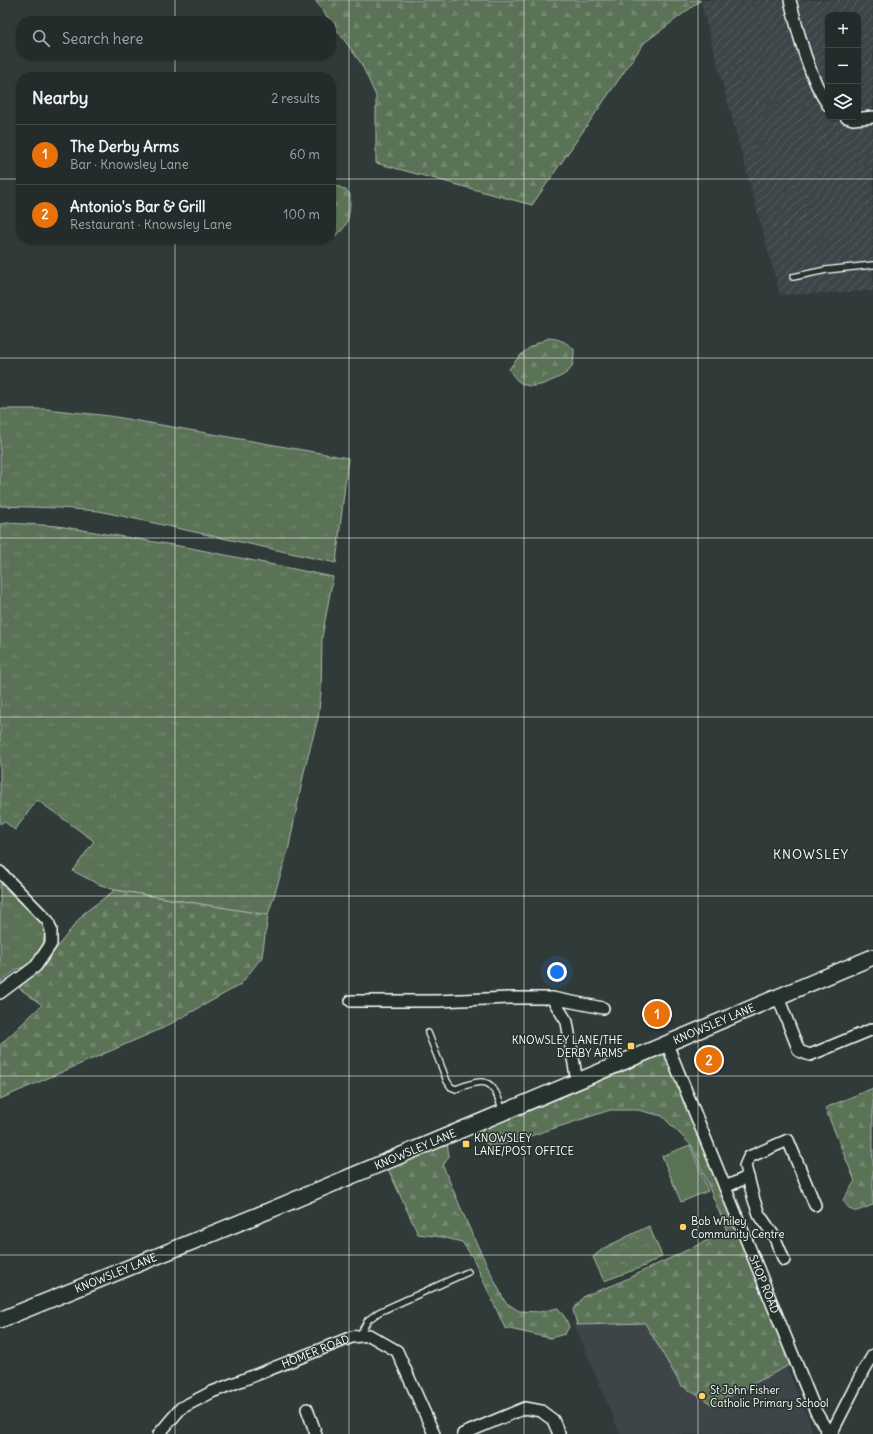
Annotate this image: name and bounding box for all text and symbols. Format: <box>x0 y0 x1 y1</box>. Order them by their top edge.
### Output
map controls <box>825 12 861 120</box>
button: + <box>825 12 861 48</box>
search box <box>16 16 336 60</box>
icon: search <box>30 27 52 49</box>
text: Search here <box>62 29 143 48</box>
button: − <box>825 48 861 84</box>
button: layers <box>825 84 861 120</box>
text: Nearby <box>32 87 88 109</box>
text: 2 results <box>271 90 320 107</box>
text: The Derby Arms <box>70 137 179 156</box>
text: 1 <box>42 146 48 163</box>
text: 60 m <box>289 146 320 163</box>
text: Bar · Knowsley Lane <box>70 156 189 173</box>
text: Antonio's Bar & Grill <box>70 197 205 216</box>
text: 2 <box>41 206 49 223</box>
text: 100 m <box>283 206 320 223</box>
text: Restaurant · Knowsley Lane <box>70 216 232 233</box>
district label: KNOWSLEY <box>773 846 849 863</box>
your location <box>547 962 567 982</box>
pin: 1 <box>644 999 670 1029</box>
street label: KNOWSLEY LANE <box>671 1000 757 1047</box>
place label: KNOWSLEY LANE/THE DERBY ARMS <box>512 1033 623 1060</box>
marker: KNOWSLEY LANE/THE DERBY ARMS <box>626 1041 636 1051</box>
pin: 2 <box>696 1045 722 1075</box>
street label: KNOWSLEY LANE <box>372 1126 458 1173</box>
place label: KNOWSLEY LANE/POST OFFICE <box>474 1131 574 1158</box>
marker: KNOWSLEY LANE/POST OFFICE <box>461 1139 471 1149</box>
place label: Bob Whiley Community Centre <box>691 1214 784 1241</box>
marker: Bob Whiley Community Centre <box>678 1222 688 1232</box>
street label: KNOWSLEY LANE <box>73 1250 159 1296</box>
street label: SHOP ROAD <box>746 1253 782 1316</box>
street label: HOMER ROAD <box>279 1332 352 1371</box>
place label: St John Fisher Catholic Primary School <box>710 1383 829 1410</box>
marker: St John Fisher Catholic Primary School <box>697 1391 707 1401</box>

